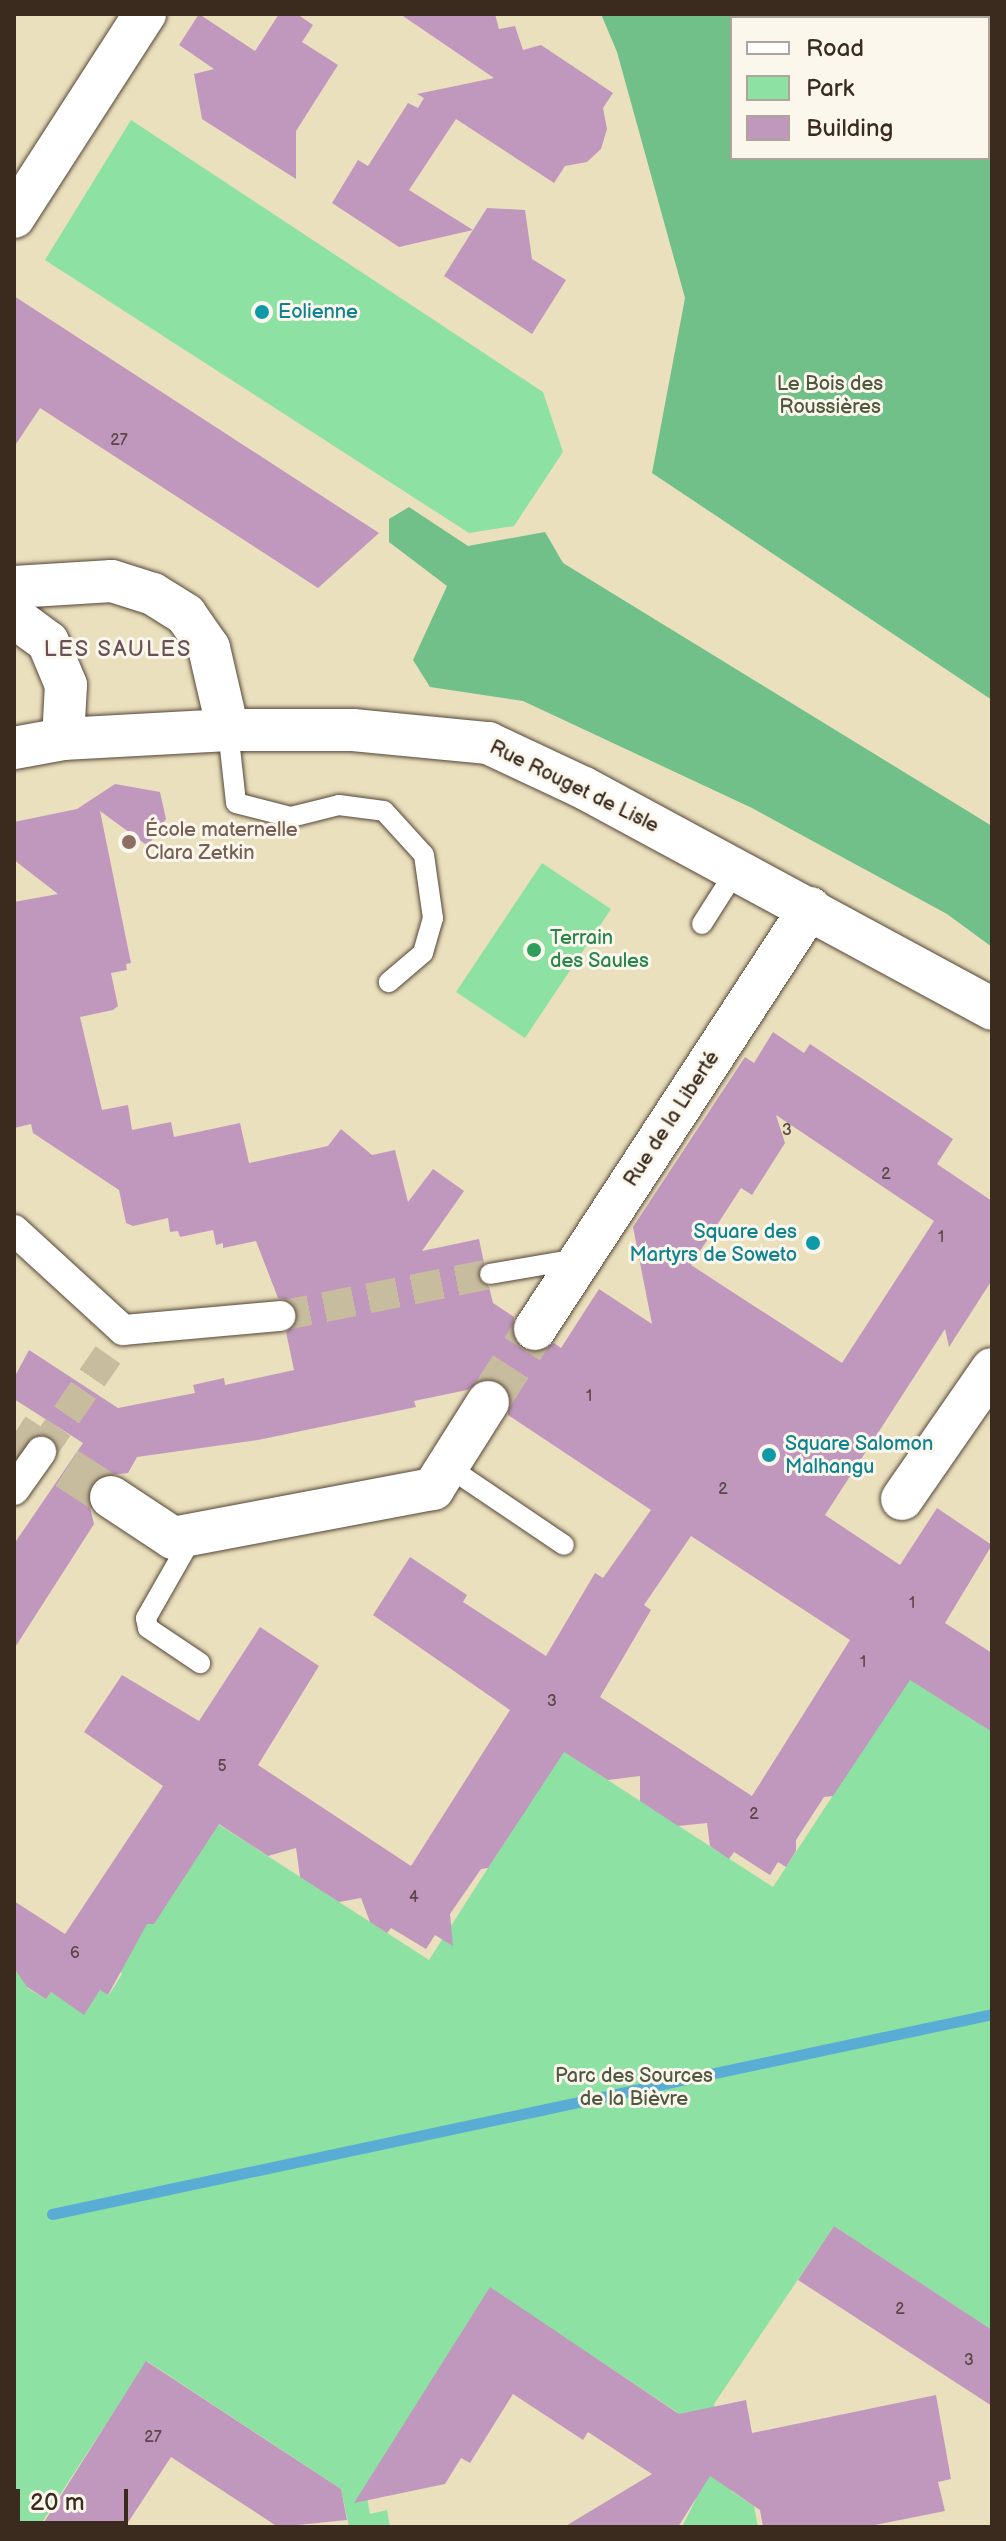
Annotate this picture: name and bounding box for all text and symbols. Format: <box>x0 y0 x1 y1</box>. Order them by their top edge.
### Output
legend <box>730 16 990 160</box>
text: Road <box>806 34 864 63</box>
text: Park <box>806 74 854 103</box>
text: Building <box>806 114 893 143</box>
place label: Eolienne <box>278 300 358 324</box>
marker: Eolienne <box>253 303 271 321</box>
park label: Le Bois des Roussières <box>777 373 883 420</box>
house number: 27 <box>110 431 128 451</box>
district label: LES SAULES <box>43 637 193 663</box>
street label: Rue Rouget de Lisle <box>486 736 662 838</box>
place label: École maternelle Clara Zetkin <box>145 818 298 865</box>
marker: École maternelle Clara Zetkin <box>120 833 138 851</box>
place label: Terrain des Saules <box>550 926 649 973</box>
marker: Terrain des Saules <box>525 941 543 959</box>
street label: Rue de la Liberté <box>619 1047 725 1191</box>
house number: 3 <box>782 1121 792 1141</box>
house number: 2 <box>881 1165 891 1185</box>
place label: Square des Martyrs de Soweto <box>629 1220 797 1267</box>
house number: 1 <box>938 1228 944 1248</box>
marker: Square des Martyrs de Soweto <box>804 1234 822 1252</box>
house number: 1 <box>586 1387 592 1407</box>
place label: Square Salomon Malhangu <box>785 1432 934 1479</box>
marker: Square Salomon Malhangu <box>760 1446 778 1464</box>
house number: 2 <box>718 1480 728 1500</box>
house number: 1 <box>909 1594 915 1614</box>
house number: 1 <box>860 1653 866 1673</box>
house number: 3 <box>547 1692 557 1712</box>
house number: 5 <box>217 1757 227 1777</box>
house number: 2 <box>749 1805 759 1825</box>
house number: 4 <box>409 1888 419 1908</box>
house number: 6 <box>70 1944 80 1964</box>
park label: Parc des Sources de la Bièvre <box>555 2065 713 2112</box>
house number: 2 <box>895 2300 905 2320</box>
house number: 3 <box>964 2351 974 2371</box>
house number: 27 <box>144 2428 162 2448</box>
scale bar <box>20 2473 132 2523</box>
text: 20 m <box>30 2488 85 2517</box>

